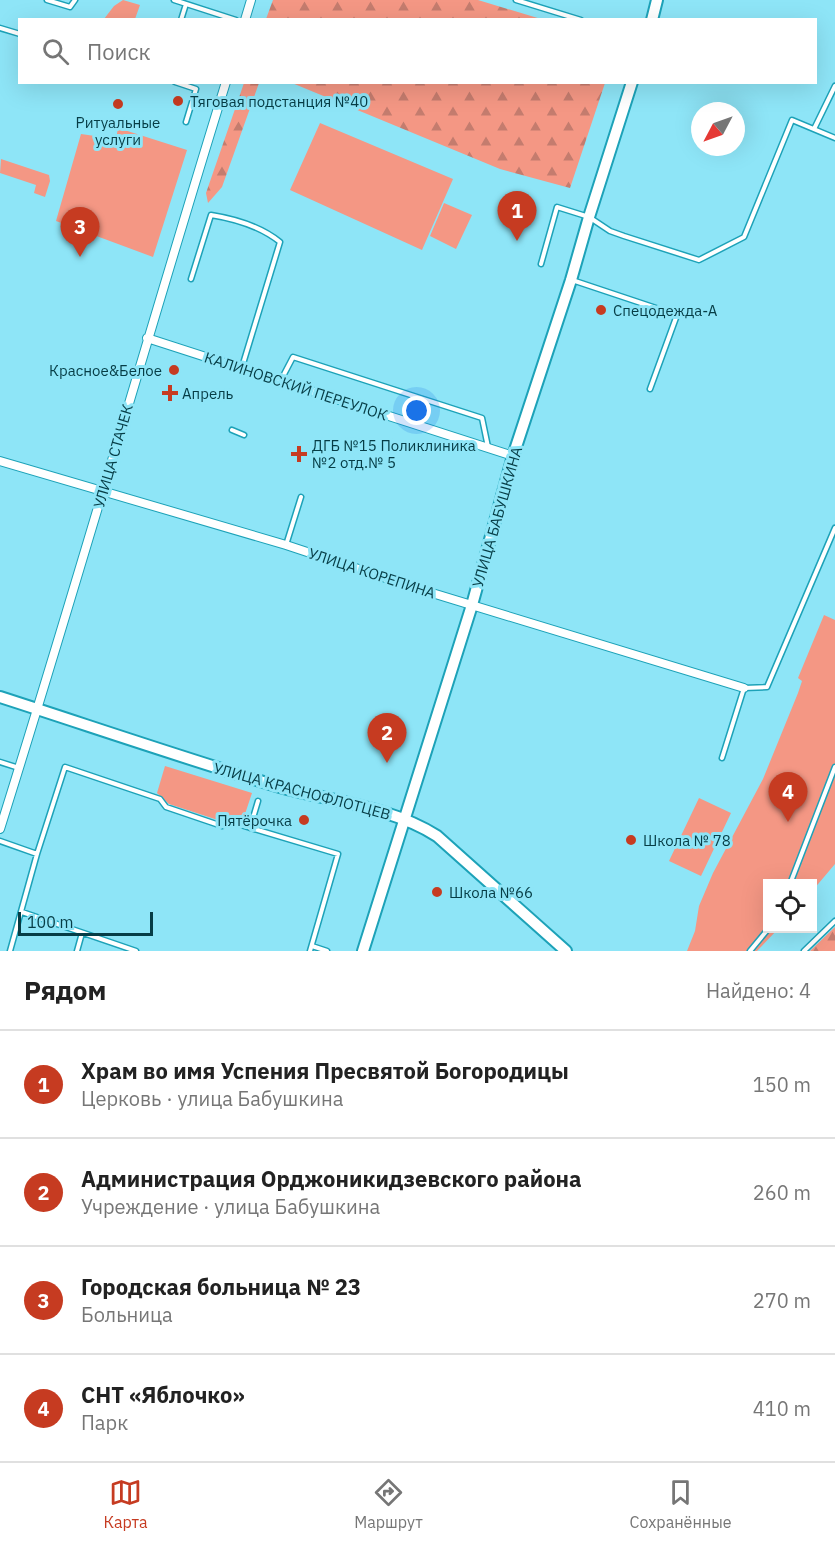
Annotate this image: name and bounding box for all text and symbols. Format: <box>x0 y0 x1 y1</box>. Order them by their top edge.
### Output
search box <box>18 18 817 84</box>
icon: search <box>39 35 72 68</box>
text: Поиск <box>87 37 151 66</box>
place label: Тяговая подстанция №40 <box>190 92 368 111</box>
marker: Тяговая подстанция №40 <box>171 94 185 108</box>
marker: Ритуальные услуги <box>111 97 125 111</box>
north arrow <box>691 102 745 156</box>
place label: Ритуальные услуги <box>76 113 160 149</box>
pin: 1 <box>498 192 536 241</box>
pin: 3 <box>60 208 100 257</box>
place label: Спецодежда-А <box>613 301 718 320</box>
marker: Спецодежда-А <box>594 303 608 317</box>
street label: КАЛИНОВСКИЙ ПЕРЕУЛОК <box>202 347 390 425</box>
place label: Красное&Белое <box>49 361 162 380</box>
marker: Красное&Белое <box>167 363 181 377</box>
place label: Апрель <box>182 384 234 403</box>
marker: Апрель <box>163 386 177 400</box>
your location <box>402 396 431 425</box>
street label: УЛИЦА СТАЧЕК <box>89 402 137 510</box>
place label: ДГБ №15 Поликлиника №2 отд.№ 5 <box>312 436 476 472</box>
street label: УЛИЦА БАБУШКИНА <box>468 444 526 590</box>
marker: ДГБ №15 Поликлиника №2 отд.№ 5 <box>290 445 308 463</box>
street label: УЛИЦА КОРЕПИНА <box>306 544 438 603</box>
pin: 2 <box>368 714 406 763</box>
street label: УЛИЦА КРАСНОФЛОТЦЕВ <box>211 758 393 824</box>
pin: 4 <box>768 772 808 822</box>
place label: Пятёрочка <box>217 811 292 830</box>
marker: Пятёрочка <box>297 813 311 827</box>
place label: Школа № 78 <box>643 831 731 850</box>
marker: Школа № 78 <box>624 833 638 847</box>
map controls <box>763 879 817 933</box>
button: locate <box>763 879 817 933</box>
place label: Школа №66 <box>449 883 533 902</box>
marker: Школа №66 <box>430 885 444 899</box>
scale bar <box>18 909 153 936</box>
text: 100 m <box>27 912 74 932</box>
text: Рядом <box>24 973 106 1007</box>
text: Найдено: 4 <box>706 977 811 1004</box>
text: Храм во имя Успения Пресвятой Богородицы <box>81 1056 569 1085</box>
text: 1 <box>38 1071 50 1098</box>
text: 150 m <box>753 1071 811 1098</box>
text: Церковь · улица Бабушкина <box>81 1085 343 1112</box>
text: Администрация Орджоникидзевского района <box>81 1164 582 1193</box>
text: 2 <box>38 1179 50 1206</box>
text: 260 m <box>753 1179 811 1206</box>
text: Учреждение · улица Бабушкина <box>81 1193 380 1220</box>
text: Городская больница № 23 <box>81 1272 361 1301</box>
text: 3 <box>38 1287 50 1314</box>
text: 270 m <box>753 1287 811 1314</box>
text: Больница <box>81 1301 173 1328</box>
text: СНТ «Яблочко» <box>81 1380 245 1409</box>
text: 4 <box>38 1395 50 1422</box>
text: 410 m <box>753 1395 811 1422</box>
text: Парк <box>81 1409 128 1436</box>
tab: Карта <box>103 1476 147 1532</box>
tab: Маршрут <box>354 1476 423 1532</box>
tab: Сохранённые <box>630 1476 732 1532</box>

